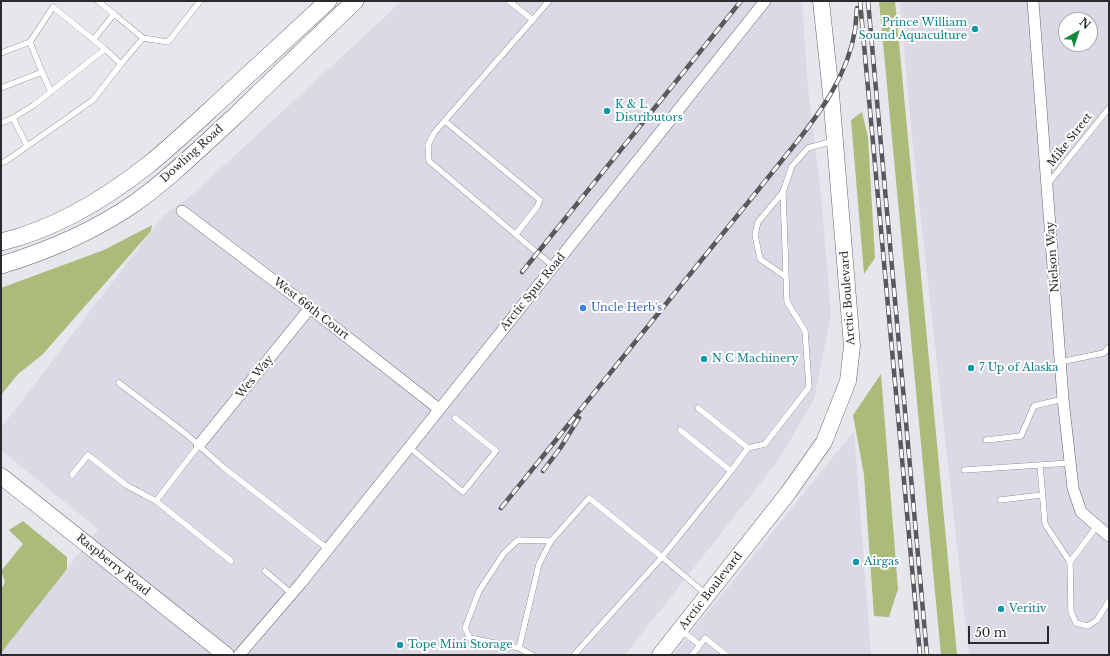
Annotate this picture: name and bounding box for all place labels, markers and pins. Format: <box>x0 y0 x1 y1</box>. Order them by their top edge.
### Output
place label: Prince William Sound Aquaculture <box>858 16 967 42</box>
marker: Prince William Sound Aquaculture <box>970 24 980 34</box>
place label: K & L Distributors <box>615 98 683 124</box>
marker: K & L Distributors <box>602 106 612 116</box>
place label: Uncle Herb's <box>591 301 662 315</box>
marker: Uncle Herb's <box>578 303 588 313</box>
place label: N C Machinery <box>712 352 799 366</box>
marker: N C Machinery <box>699 354 709 364</box>
place label: 7 Up of Alaska <box>979 361 1058 375</box>
marker: 7 Up of Alaska <box>966 363 976 373</box>
place label: Airgas <box>864 555 899 569</box>
marker: Airgas <box>851 557 861 567</box>
place label: Veritiv <box>1009 602 1047 616</box>
marker: Veritiv <box>996 604 1006 614</box>
place label: Tope Mini Storage <box>408 638 513 652</box>
marker: Tope Mini Storage <box>395 640 405 650</box>

